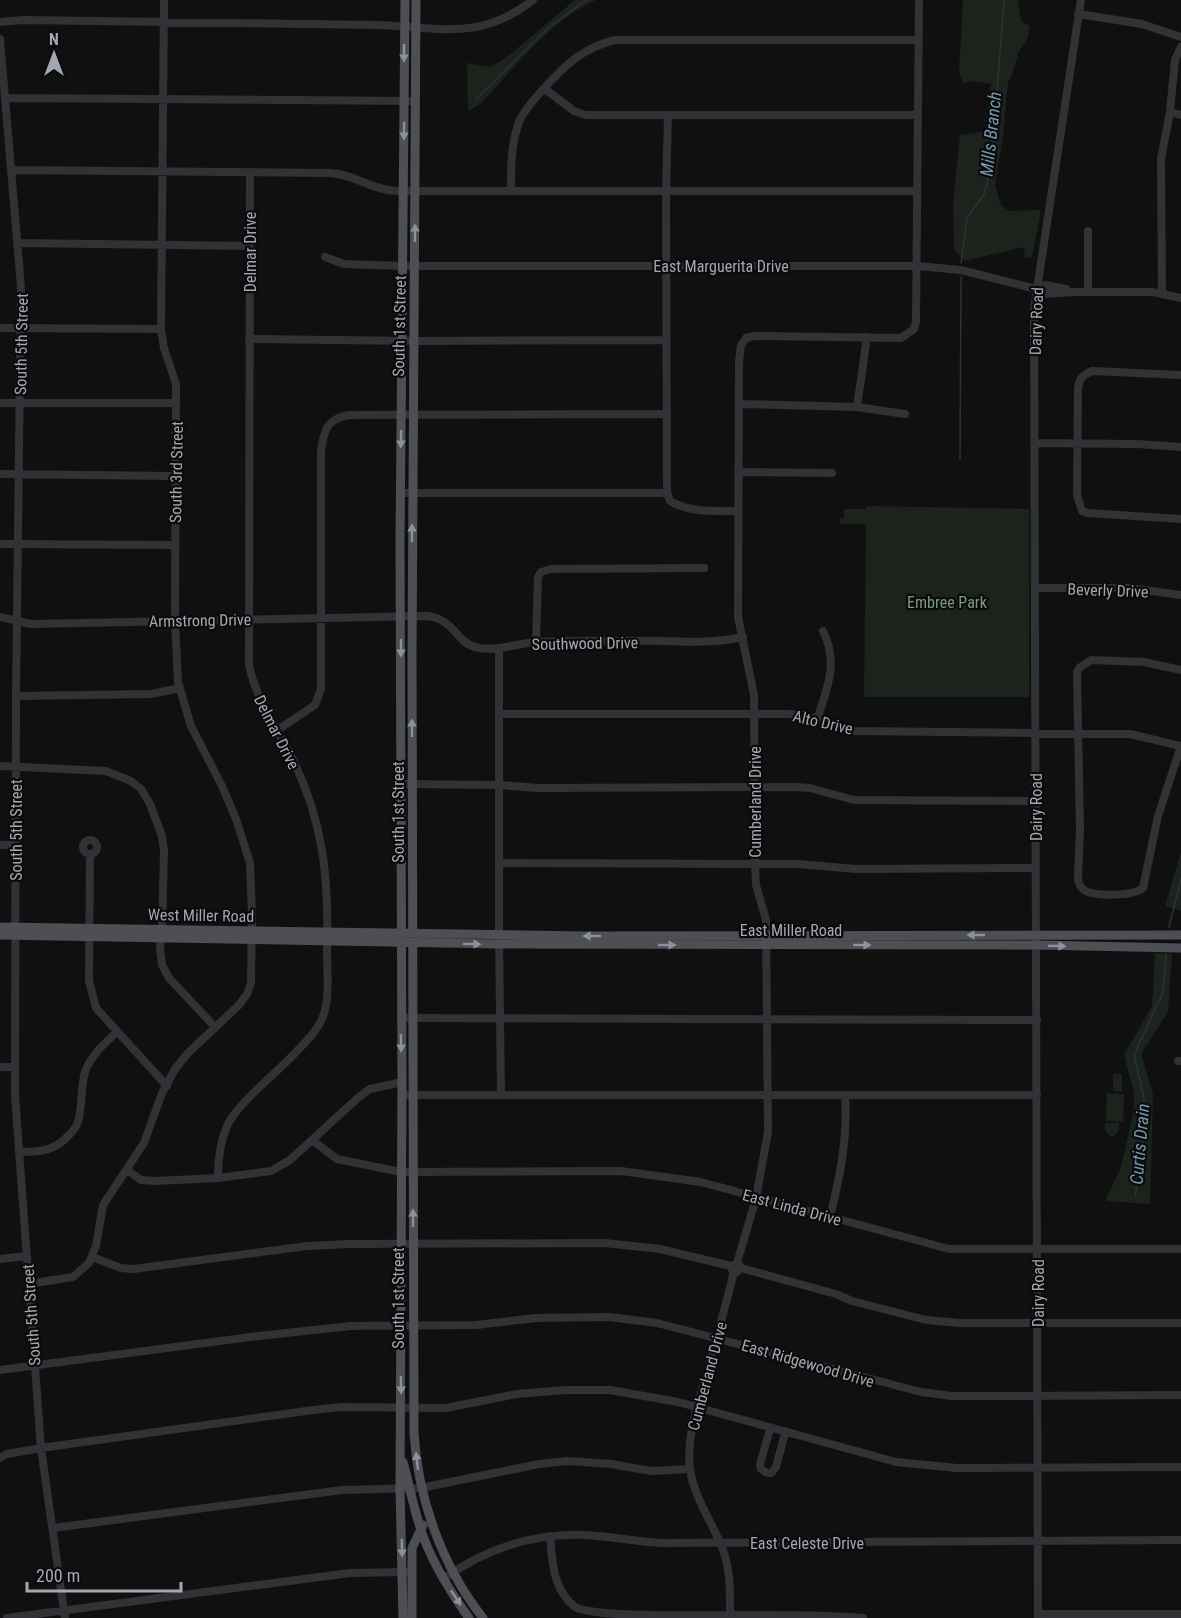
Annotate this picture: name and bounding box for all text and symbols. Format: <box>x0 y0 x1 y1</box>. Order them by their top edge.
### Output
north arrow <box>24 24 84 84</box>
text: N <box>49 30 59 49</box>
one-way arrow <box>399 44 409 63</box>
water label: Mills Branch <box>976 91 1005 177</box>
one-way arrow <box>399 122 409 141</box>
street label: Delmar Drive <box>241 212 260 292</box>
one-way arrow <box>410 224 420 243</box>
street label: East Marguerita Drive <box>653 257 789 276</box>
street label: South 1st Street <box>389 275 410 377</box>
street label: Dairy Road <box>1026 287 1047 355</box>
street label: South 5th Street <box>11 293 32 395</box>
street label: South 3rd Street <box>166 421 187 523</box>
one-way arrow <box>396 430 406 449</box>
one-way arrow <box>408 524 417 543</box>
street label: Beverly Drive <box>1067 580 1149 601</box>
park label: Embree Park <box>907 593 988 612</box>
street label: Armstrong Drive <box>149 610 251 631</box>
street label: Southwood Drive <box>532 633 638 654</box>
one-way arrow <box>396 638 405 657</box>
street label: Delmar Drive <box>250 692 303 772</box>
street label: Alto Drive <box>791 706 855 739</box>
one-way arrow <box>407 719 417 738</box>
street label: Cumberland Drive <box>746 746 765 858</box>
street label: South 1st Street <box>389 761 408 863</box>
street label: Dairy Road <box>1027 773 1046 841</box>
street label: South 5th Street <box>7 779 26 881</box>
street label: West Miller Road <box>148 905 254 926</box>
street label: East Miller Road <box>740 921 842 940</box>
one-way arrow <box>966 930 985 940</box>
one-way arrow <box>582 931 601 941</box>
one-way arrow <box>462 939 481 949</box>
one-way arrow <box>657 940 676 950</box>
one-way arrow <box>852 940 871 950</box>
one-way arrow <box>1047 941 1066 951</box>
one-way arrow <box>397 1033 406 1052</box>
water label: Curtis Drain <box>1126 1103 1153 1185</box>
street label: East Linda Drive <box>740 1185 843 1230</box>
one-way arrow <box>409 1209 418 1228</box>
street label: South 1st Street <box>389 1247 408 1349</box>
street label: Dairy Road <box>1029 1259 1048 1327</box>
street label: South 5th Street <box>18 1263 45 1366</box>
street label: Cumberland Drive <box>684 1320 731 1433</box>
street label: East Ridgewood Drive <box>739 1335 876 1391</box>
one-way arrow <box>396 1375 406 1394</box>
one-way arrow <box>412 1451 421 1470</box>
street label: East Celeste Drive <box>750 1534 864 1553</box>
one-way arrow <box>397 1538 407 1557</box>
scale bar <box>27 1555 182 1593</box>
text: 200 m <box>36 1565 80 1586</box>
one-way arrow <box>450 1590 462 1606</box>

